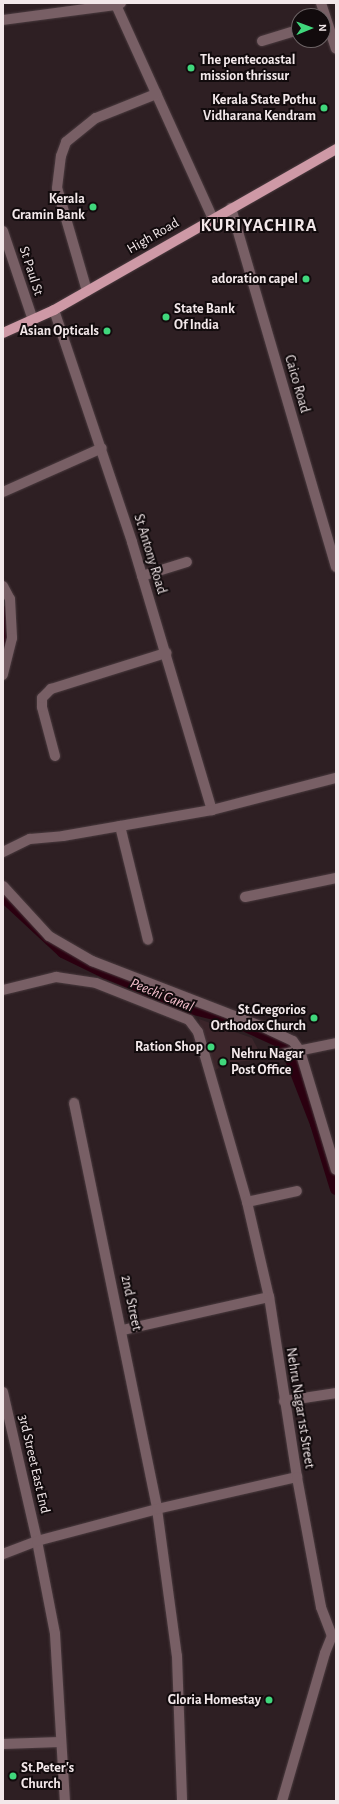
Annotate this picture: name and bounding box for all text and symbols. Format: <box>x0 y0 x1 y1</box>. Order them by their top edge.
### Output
north arrow <box>291 8 331 48</box>
text: N <box>317 24 328 32</box>
place label: The pentecoastal mission thrissur <box>200 52 295 84</box>
marker: The pentecoastal mission thrissur <box>185 62 197 74</box>
place label: Kerala State Pothu Vidharana Kendram <box>203 92 316 124</box>
marker: Kerala State Pothu Vidharana Kendram <box>319 103 329 113</box>
place label: Kerala Gramin Bank <box>12 191 85 224</box>
marker: Kerala Gramin Bank <box>88 202 98 212</box>
street label: High Road <box>124 214 182 258</box>
district label: KURIYACHIRA <box>200 215 318 237</box>
street label: St Paul St <box>15 244 47 298</box>
place label: adoration capel <box>211 271 298 287</box>
marker: adoration capel <box>301 274 311 284</box>
place label: State Bank Of India <box>174 301 235 334</box>
marker: State Bank Of India <box>161 312 171 322</box>
place label: Asian Opticals <box>20 323 99 339</box>
marker: Asian Opticals <box>102 326 112 336</box>
street label: Caico Road <box>281 353 313 415</box>
street label: St Antony Road <box>130 512 170 596</box>
water label: Peechi Canal <box>128 974 196 1016</box>
place label: St.Gregorios Orthodox Church <box>211 1002 306 1034</box>
marker: St.Gregorios Orthodox Church <box>309 1013 319 1023</box>
place label: Ration Shop <box>135 1039 203 1055</box>
marker: Ration Shop <box>206 1042 216 1052</box>
place label: Nehru Nagar Post Office <box>231 1046 303 1078</box>
marker: Nehru Nagar Post Office <box>218 1057 228 1067</box>
street label: 2nd Street <box>117 1274 145 1332</box>
street label: Nehru Nagar 1st Street <box>282 1346 318 1470</box>
street label: 3rd Street East End <box>14 1413 54 1515</box>
place label: Gloria Homestay <box>168 1692 261 1708</box>
marker: Gloria Homestay <box>264 1695 274 1705</box>
place label: St.Peter's Church <box>21 1760 74 1792</box>
marker: St.Peter's Church <box>8 1771 18 1781</box>

